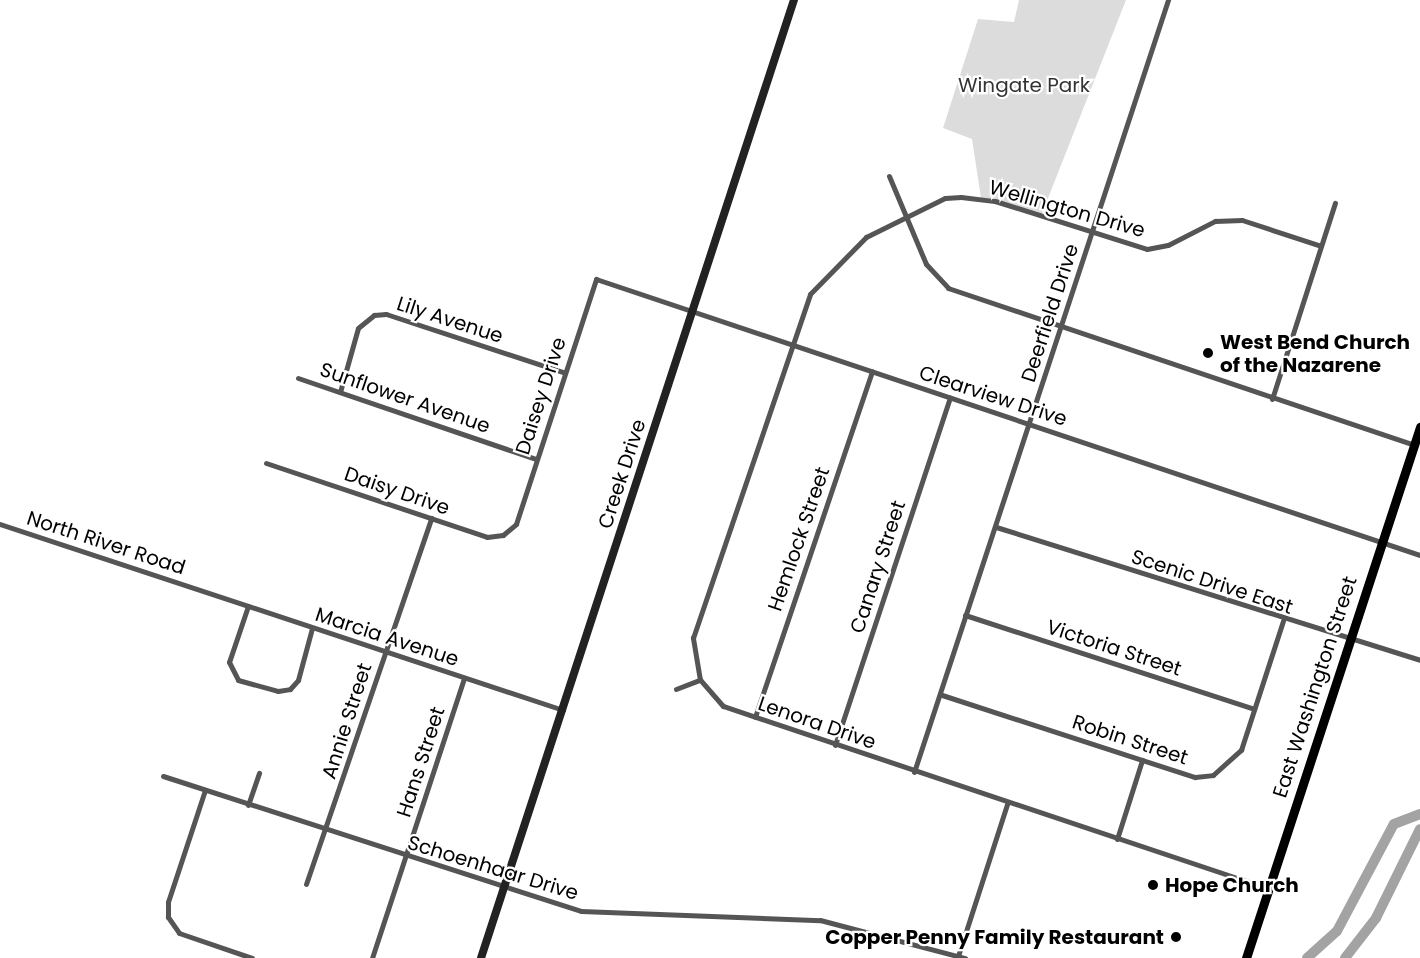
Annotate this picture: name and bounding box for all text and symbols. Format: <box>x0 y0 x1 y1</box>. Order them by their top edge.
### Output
park label: Wingate Park <box>958 73 1090 97</box>
street label: Wellington Drive <box>986 175 1148 243</box>
street label: Deerfield Drive <box>1016 241 1084 385</box>
street label: Lily Avenue <box>394 292 506 348</box>
place label: West Bend Church of the Nazarene <box>1220 330 1410 377</box>
street label: Daisey Drive <box>511 334 571 458</box>
marker: West Bend Church of the Nazarene <box>1201 346 1215 360</box>
street label: Sunflower Avenue <box>317 358 493 438</box>
street label: Clearview Drive <box>916 361 1070 431</box>
street label: Creek Drive <box>593 416 651 532</box>
street label: Daisy Drive <box>341 462 453 520</box>
street label: Hemlock Street <box>763 464 835 614</box>
street label: Canary Street <box>845 498 911 636</box>
street label: North River Road <box>24 506 188 580</box>
street label: Scenic Drive East <box>1128 545 1296 619</box>
street label: East Washington Street <box>1268 573 1362 801</box>
street label: Marcia Avenue <box>312 603 462 671</box>
street label: Victoria Street <box>1043 615 1185 681</box>
street label: Annie Street <box>317 660 377 782</box>
street label: Lenora Drive <box>755 692 879 754</box>
street label: Hans Street <box>392 704 450 820</box>
street label: Robin Street <box>1069 710 1191 770</box>
street label: Schoenhaar Drive <box>405 831 581 905</box>
place label: Hope Church <box>1165 873 1299 897</box>
marker: Hope Church <box>1146 878 1160 892</box>
place label: Copper Penny Family Restaurant <box>825 925 1164 949</box>
marker: Copper Penny Family Restaurant <box>1169 930 1183 944</box>

